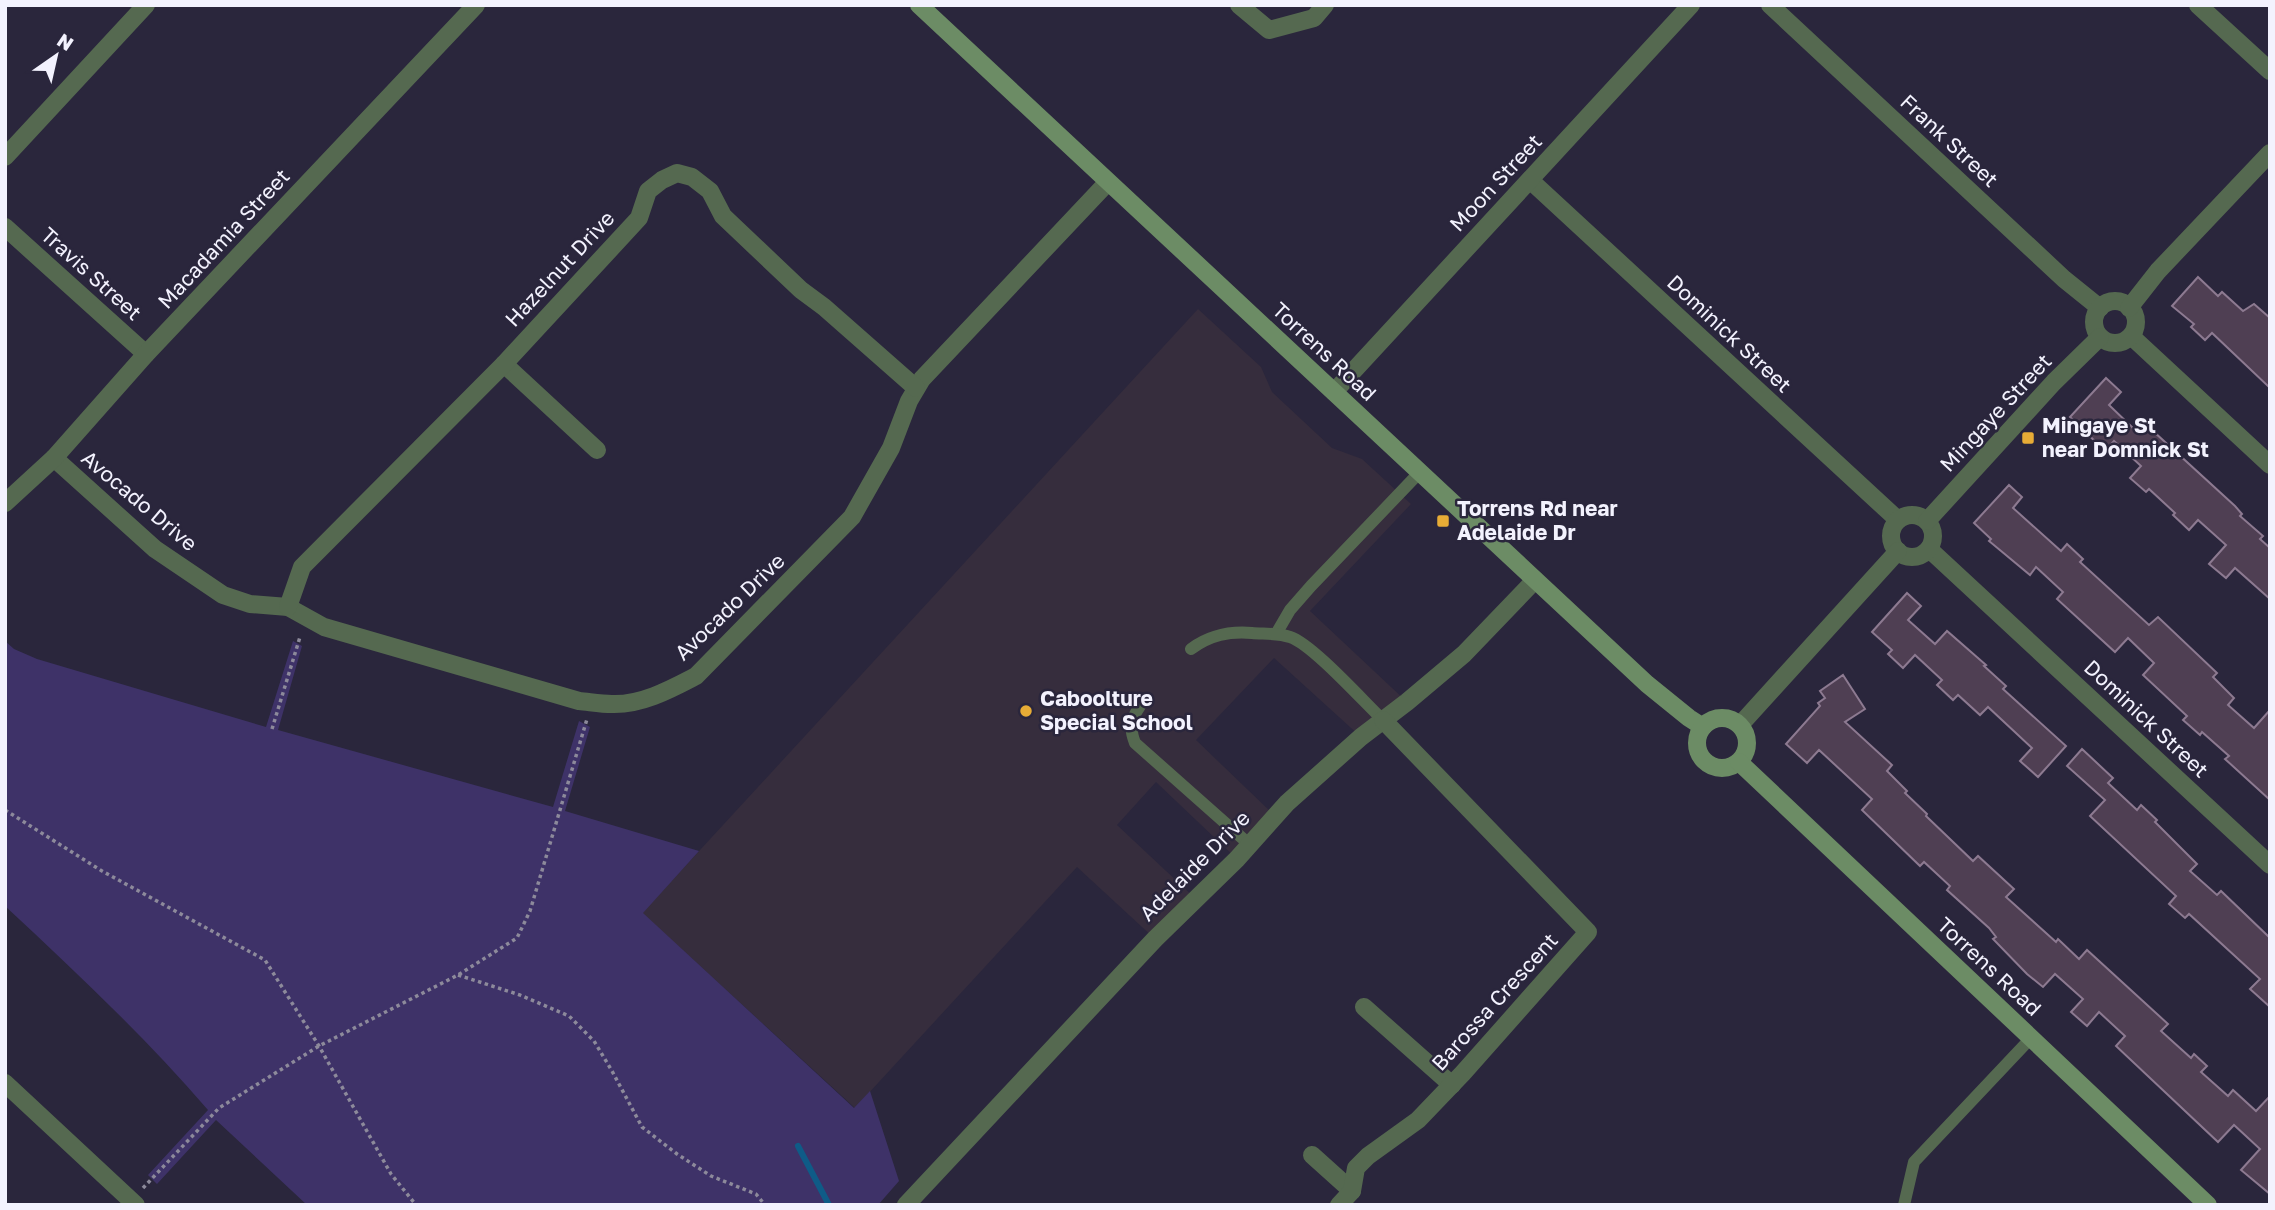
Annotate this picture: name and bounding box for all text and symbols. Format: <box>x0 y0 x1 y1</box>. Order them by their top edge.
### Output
north arrow <box>21 21 91 91</box>
text: N <box>53 28 78 55</box>
street label: Frank Street <box>1895 88 2004 192</box>
street label: Moon Street <box>1444 128 1547 236</box>
street label: Macadamia Street <box>152 163 295 314</box>
street label: Hazelnut Drive <box>499 205 619 332</box>
street label: Travis Street <box>36 221 147 325</box>
street label: Dominick Street <box>1662 269 1797 398</box>
street label: Torrens Road <box>1267 296 1382 406</box>
street label: Mingaye Street <box>1934 348 2057 477</box>
place label: Mingaye St near Domnick St <box>2042 412 2209 462</box>
marker: Mingaye St near Domnick St <box>2020 430 2036 446</box>
street label: Avocado Drive <box>77 444 203 556</box>
place label: Torrens Rd near Adelaide Dr <box>1457 495 1618 545</box>
marker: Torrens Rd near Adelaide Dr <box>1435 513 1451 529</box>
street label: Avocado Drive <box>669 547 790 665</box>
street label: Dominick Street <box>2079 654 2214 783</box>
place label: Caboolture Special School <box>1040 685 1193 735</box>
marker: Caboolture Special School <box>1018 703 1034 719</box>
street label: Adelaide Drive <box>1134 805 1255 926</box>
street label: Torrens Road <box>1932 911 2047 1021</box>
street label: Barossa Crescent <box>1426 927 1563 1076</box>

